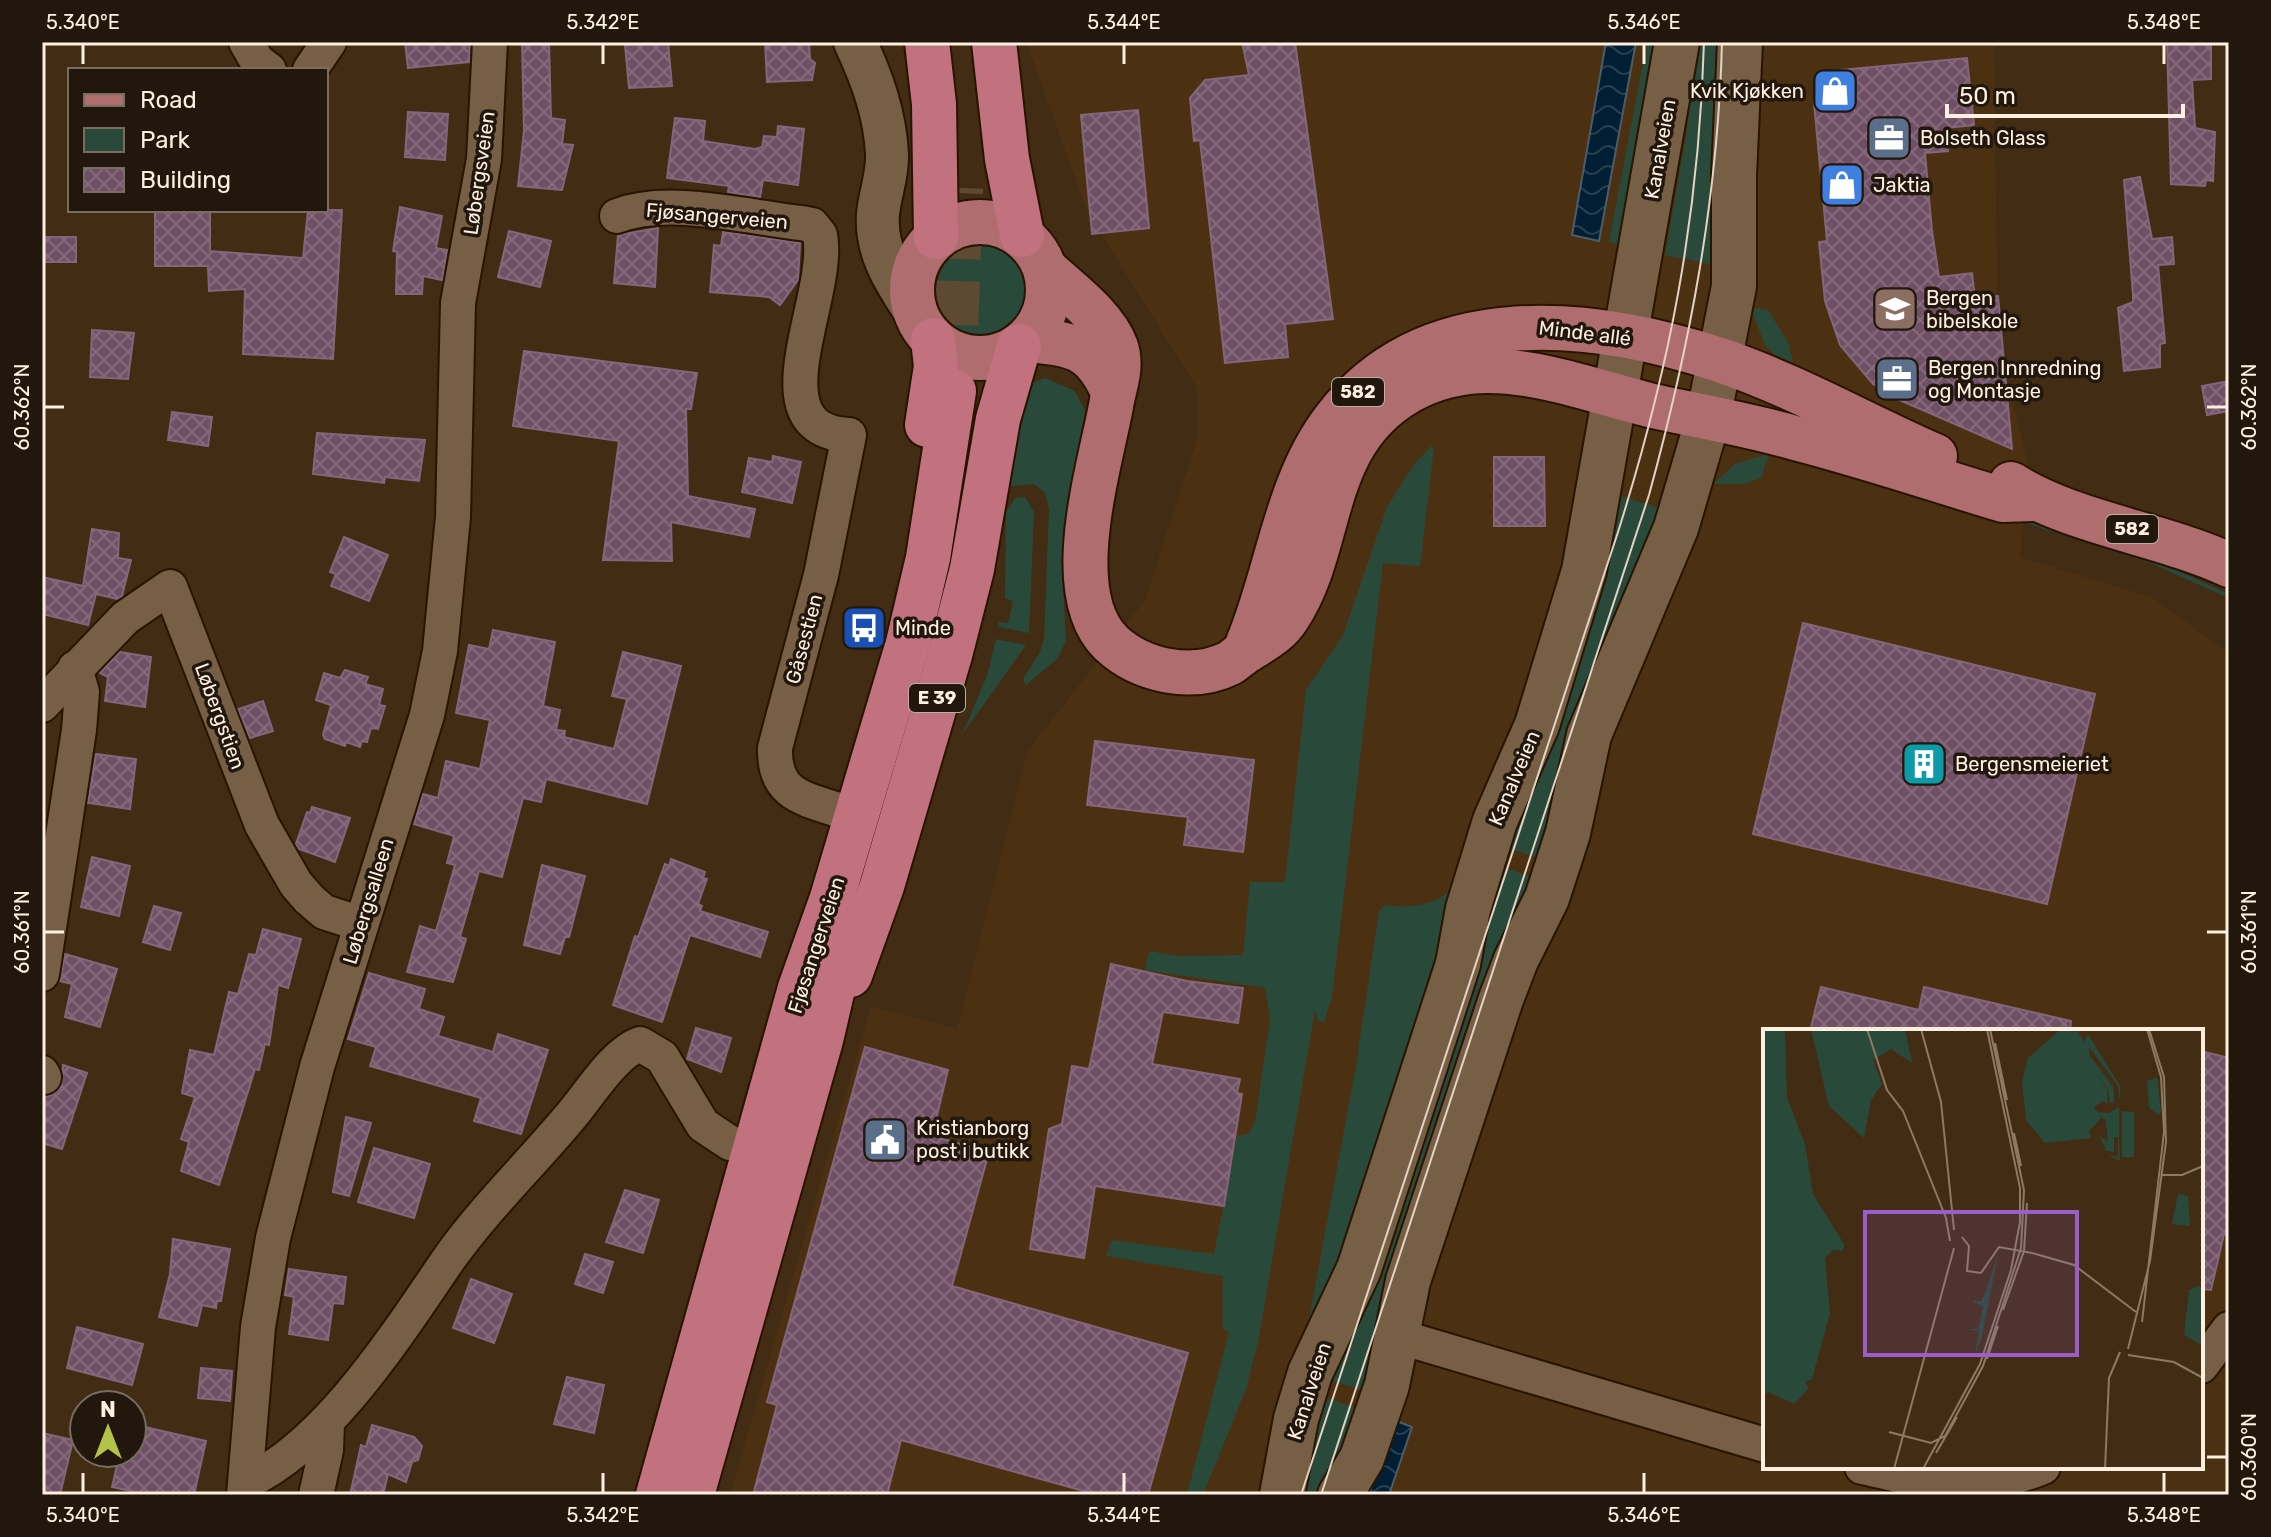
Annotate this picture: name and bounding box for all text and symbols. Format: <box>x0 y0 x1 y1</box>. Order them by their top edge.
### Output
text: 5.340°E <box>46 10 120 34</box>
text: 5.342°E <box>567 10 639 34</box>
text: 5.344°E <box>1087 10 1161 34</box>
text: 5.346°E <box>1607 10 1681 34</box>
text: 5.348°E <box>2127 10 2201 34</box>
shop icon: Kvik Kjøkken <box>1811 67 1859 115</box>
legend <box>68 68 328 212</box>
scale bar <box>1947 68 2183 118</box>
place label: Kvik Kjøkken <box>1690 79 1804 103</box>
text: 50 m <box>1959 82 2016 110</box>
text: Road <box>140 86 197 114</box>
street label: Kanalveien <box>1639 97 1681 201</box>
street label: Løbergsveien <box>458 110 500 236</box>
office icon: Bolseth Glass <box>1865 114 1913 162</box>
text: Park <box>140 126 191 154</box>
place label: Bolseth Glass <box>1920 126 2046 150</box>
shop icon: Jaktia <box>1818 161 1866 209</box>
text: Building <box>140 166 231 194</box>
place label: Jaktia <box>1873 173 1931 197</box>
street label: Fjøsangerveien <box>645 198 789 234</box>
school or university icon: Bergen bibelskole <box>1871 285 1919 333</box>
place label: Bergen bibelskole <box>1926 286 2018 333</box>
street label: Minde allé <box>1537 315 1633 351</box>
office icon: Bergen Innredning og Montasje <box>1873 355 1921 403</box>
place label: Bergen Innredning og Montasje <box>1928 356 2101 403</box>
text: 60.362°N <box>10 364 34 450</box>
text: 60.362°N <box>2237 364 2261 450</box>
road number: 582 <box>1332 378 1384 406</box>
road number: 582 <box>2106 515 2158 543</box>
street label: Gåsestien <box>780 591 828 687</box>
bus stop icon: Minde <box>840 604 888 652</box>
place label: Minde <box>895 616 951 640</box>
street label: Løbergstien <box>190 660 250 772</box>
road number: E 39 <box>909 684 965 712</box>
street label: Kanalveien <box>1483 727 1545 829</box>
building icon: Bergensmeieriet <box>1900 740 1948 788</box>
place label: Bergensmeieriet <box>1955 752 2109 776</box>
street label: Løbergsalleen <box>337 835 399 967</box>
street label: Fjøsangerveien <box>783 874 849 1016</box>
text: 60.361°N <box>10 890 34 974</box>
text: 60.361°N <box>2237 890 2261 974</box>
inset map <box>1763 1029 2203 1469</box>
public building icon: Kristianborg post i butikk <box>861 1116 909 1164</box>
place label: Kristianborg post i butikk <box>916 1116 1030 1163</box>
street label: Kanalveien <box>1282 1339 1336 1443</box>
north arrow <box>68 1389 148 1469</box>
text: N <box>100 1396 116 1423</box>
text: 60.360°N <box>2237 1413 2261 1501</box>
text: 5.340°E <box>46 1503 120 1527</box>
text: 5.342°E <box>567 1503 639 1527</box>
text: 5.344°E <box>1087 1503 1161 1527</box>
text: 5.346°E <box>1607 1503 1681 1527</box>
text: 5.348°E <box>2127 1503 2201 1527</box>

